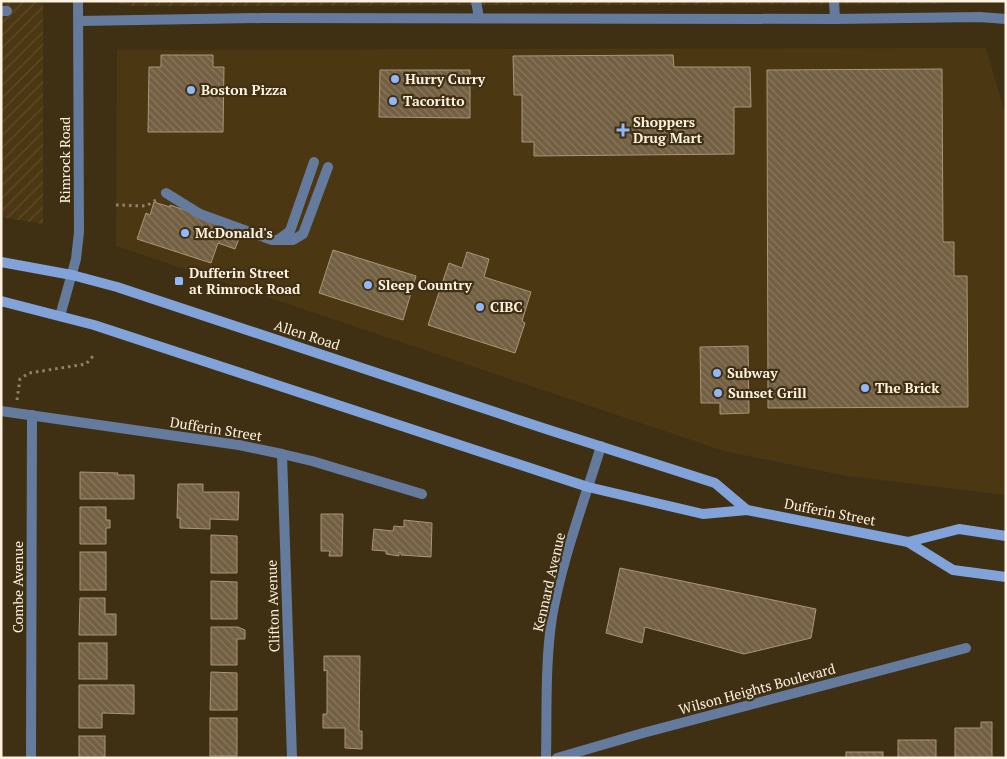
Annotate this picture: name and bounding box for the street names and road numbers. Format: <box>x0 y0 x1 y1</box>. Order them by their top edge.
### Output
street label: Rimrock Road <box>55 116 74 203</box>
street label: Allen Road <box>272 315 343 354</box>
street label: Dufferin Street <box>169 412 264 445</box>
street label: Dufferin Street <box>783 493 878 530</box>
street label: Kennard Avenue <box>528 530 569 633</box>
street label: Combe Avenue <box>8 541 27 633</box>
street label: Clifton Avenue <box>261 560 284 652</box>
street label: Wilson Heights Boulevard <box>676 658 838 719</box>

